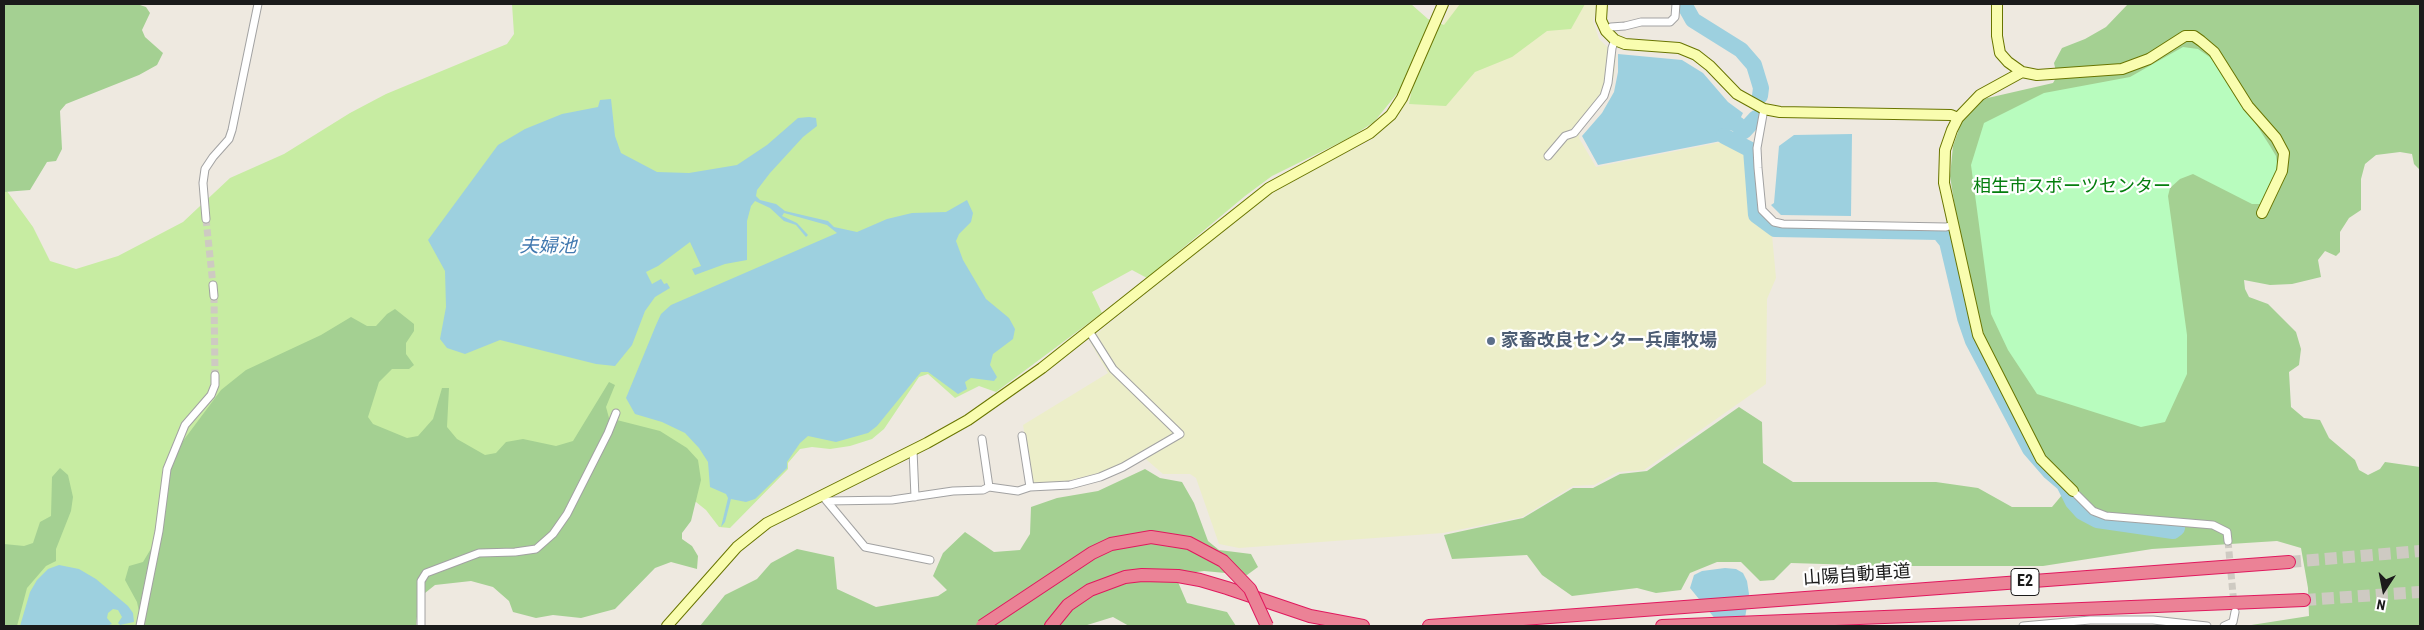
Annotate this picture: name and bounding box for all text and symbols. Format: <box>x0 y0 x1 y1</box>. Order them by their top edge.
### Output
park label: 相生市スポーツセンター <box>1973 176 2171 198</box>
water label: 夫婦池 <box>520 236 576 258</box>
place label: 家畜改良センター兵庫牧場 <box>1501 330 1717 352</box>
marker: 家畜改良センター兵庫牧場 <box>1485 335 1497 347</box>
street label: 山陽自動車道 <box>1802 561 1912 591</box>
north arrow <box>2359 565 2409 615</box>
road number: E2 <box>2011 568 2039 596</box>
text: N <box>2375 596 2387 613</box>

